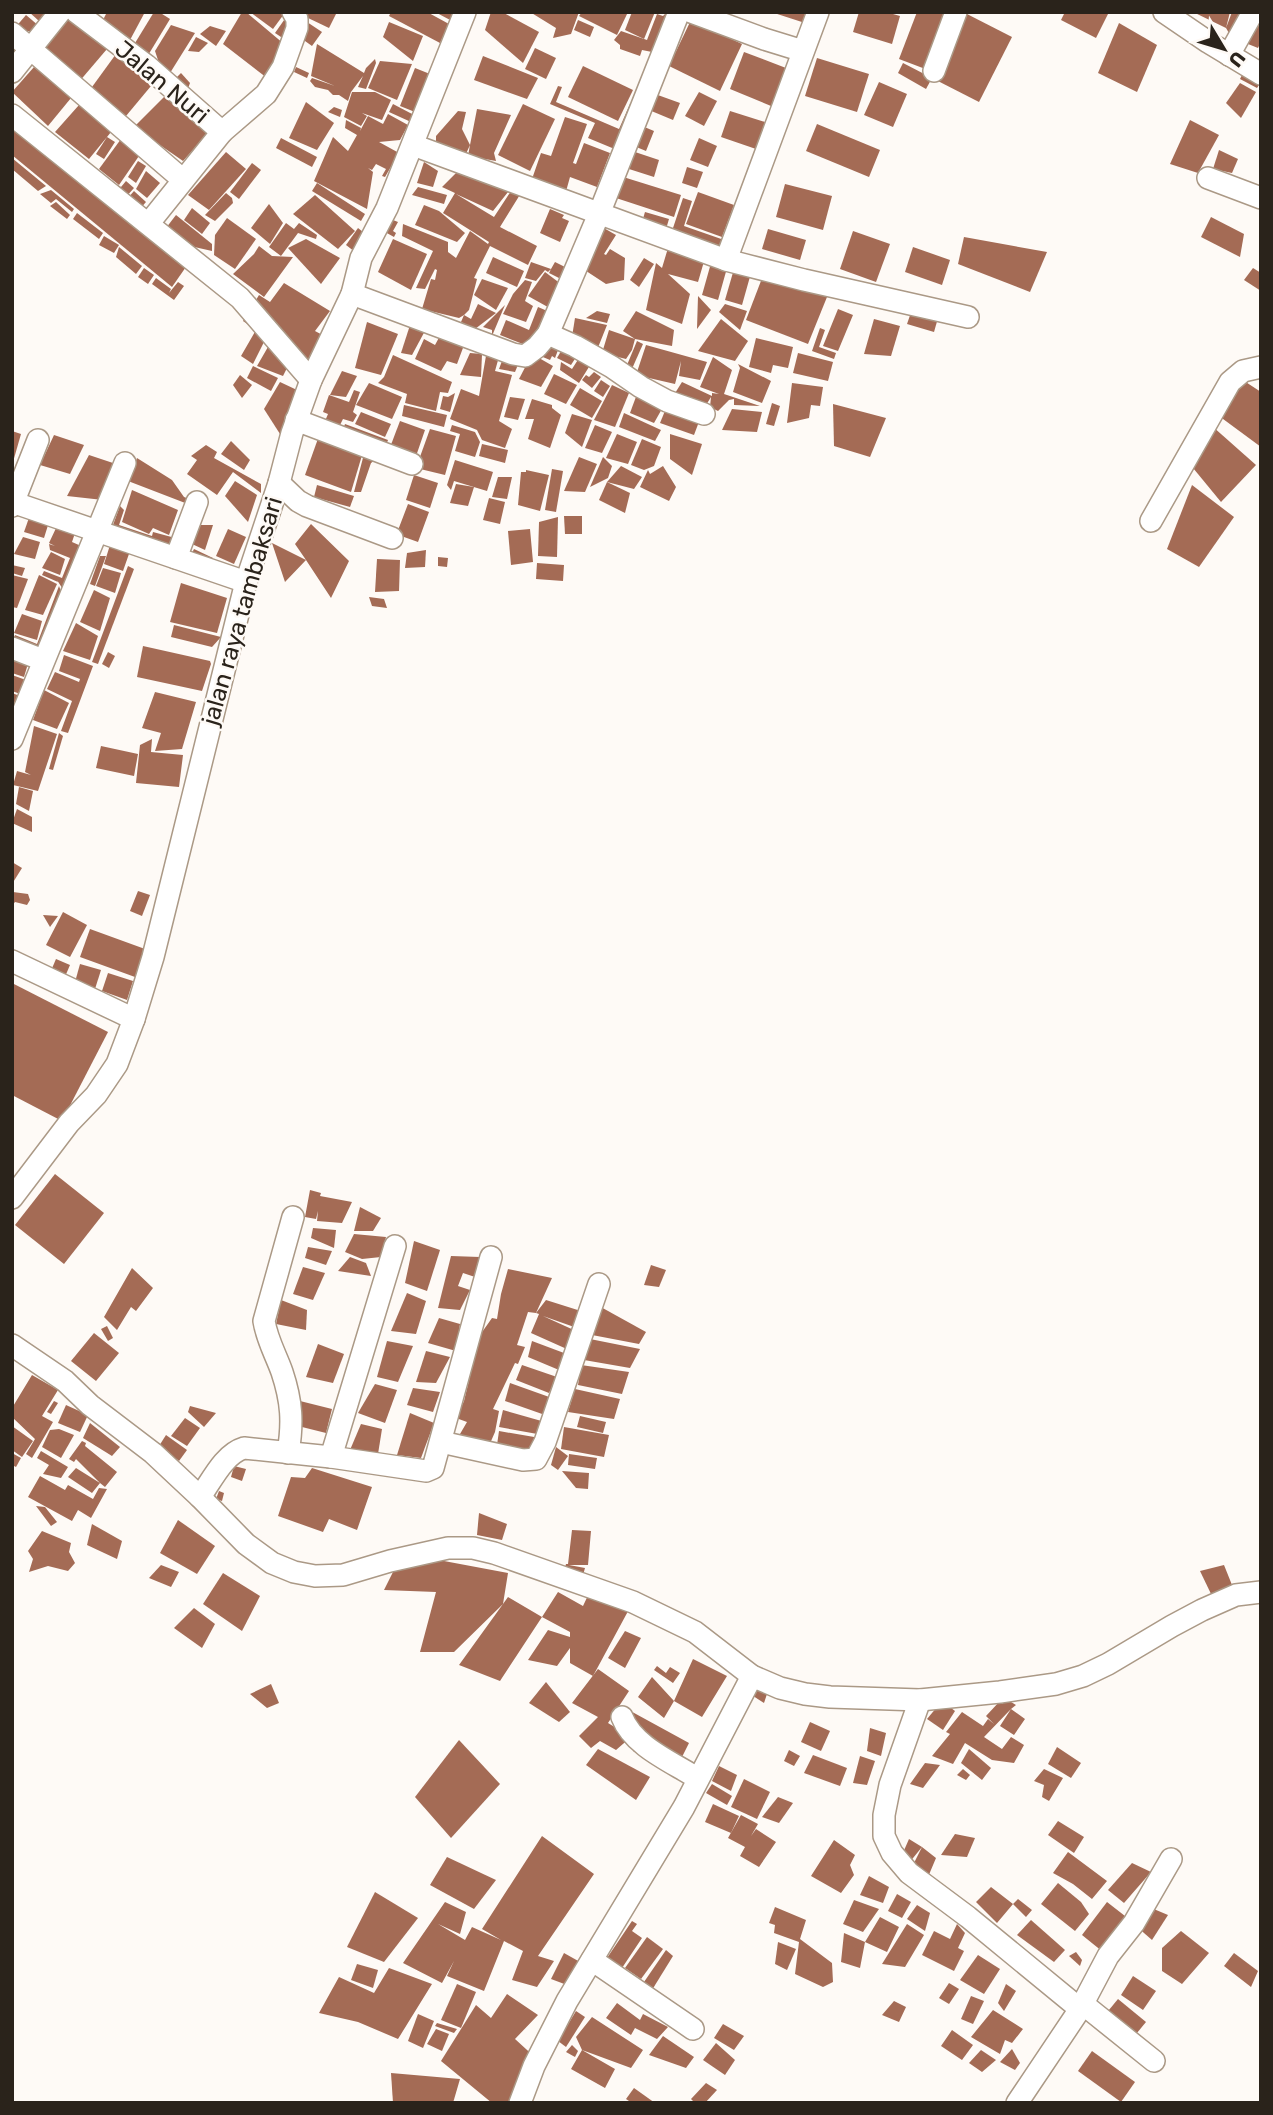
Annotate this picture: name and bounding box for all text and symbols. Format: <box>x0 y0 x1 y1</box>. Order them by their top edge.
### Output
north arrow <box>1189 14 1259 84</box>
street label: Jalan Nuri <box>109 35 215 129</box>
text: U <box>1224 47 1250 72</box>
street label: jalan raya tambaksari <box>196 494 288 729</box>

